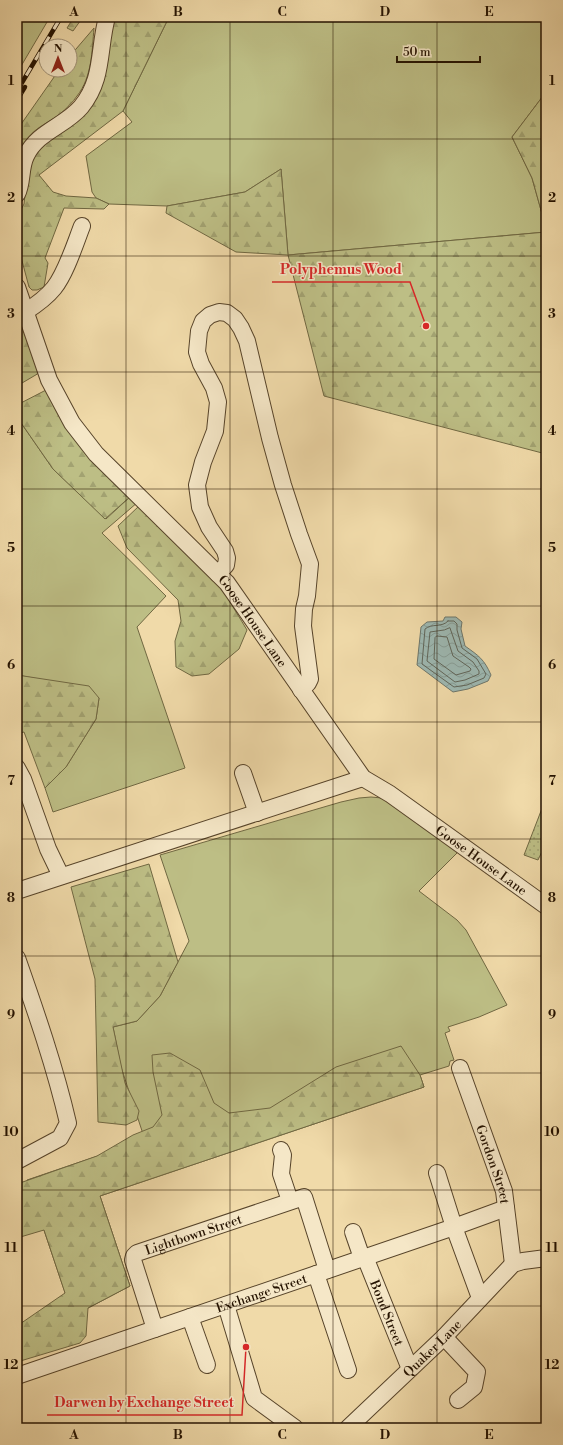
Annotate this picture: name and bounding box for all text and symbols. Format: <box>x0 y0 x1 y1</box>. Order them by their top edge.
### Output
text: A <box>68 4 79 20</box>
text: B <box>173 4 183 20</box>
text: C <box>277 4 287 20</box>
text: D <box>380 4 390 20</box>
text: E <box>484 4 494 20</box>
north arrow <box>38 38 78 78</box>
scale bar <box>397 38 480 64</box>
text: N <box>54 42 63 56</box>
text: 50 m <box>403 45 431 60</box>
text: 1 <box>8 73 15 89</box>
text: 1 <box>549 73 556 89</box>
text: 2 <box>7 190 15 206</box>
text: 2 <box>548 190 556 206</box>
callout: Polyphemus Wood <box>272 256 410 282</box>
text: Polyphemus Wood <box>280 261 402 279</box>
text: 3 <box>7 306 15 322</box>
text: 3 <box>548 306 556 322</box>
text: 4 <box>7 423 16 439</box>
text: 4 <box>548 423 557 439</box>
text: 5 <box>7 540 15 556</box>
text: 5 <box>548 540 556 556</box>
street label: Goose House Lane <box>215 572 290 671</box>
text: 6 <box>7 657 15 673</box>
text: 6 <box>548 657 556 673</box>
text: 7 <box>7 773 15 789</box>
text: 7 <box>548 773 556 789</box>
street label: Goose House Lane <box>432 822 530 899</box>
text: 8 <box>7 890 15 906</box>
text: 8 <box>548 890 556 906</box>
text: 9 <box>7 1007 15 1023</box>
text: 9 <box>548 1007 556 1023</box>
street label: Gordon Street <box>472 1123 513 1205</box>
text: 10 <box>3 1124 19 1140</box>
text: 10 <box>544 1124 560 1140</box>
street label: Lightbown Street <box>143 1211 244 1259</box>
text: 11 <box>5 1240 18 1256</box>
text: 11 <box>546 1240 559 1256</box>
street label: Exchange Street <box>214 1271 309 1317</box>
street label: Bond Street <box>366 1277 407 1349</box>
street label: Quaker Lane <box>400 1316 466 1381</box>
text: 12 <box>4 1357 18 1373</box>
text: 12 <box>545 1357 559 1373</box>
callout: Darwen by Exchange Street <box>47 1389 242 1415</box>
text: Darwen by Exchange Street <box>54 1394 235 1412</box>
text: A <box>68 1427 79 1443</box>
text: B <box>173 1427 183 1443</box>
text: C <box>277 1427 287 1443</box>
text: D <box>380 1427 390 1443</box>
text: E <box>484 1427 494 1443</box>

